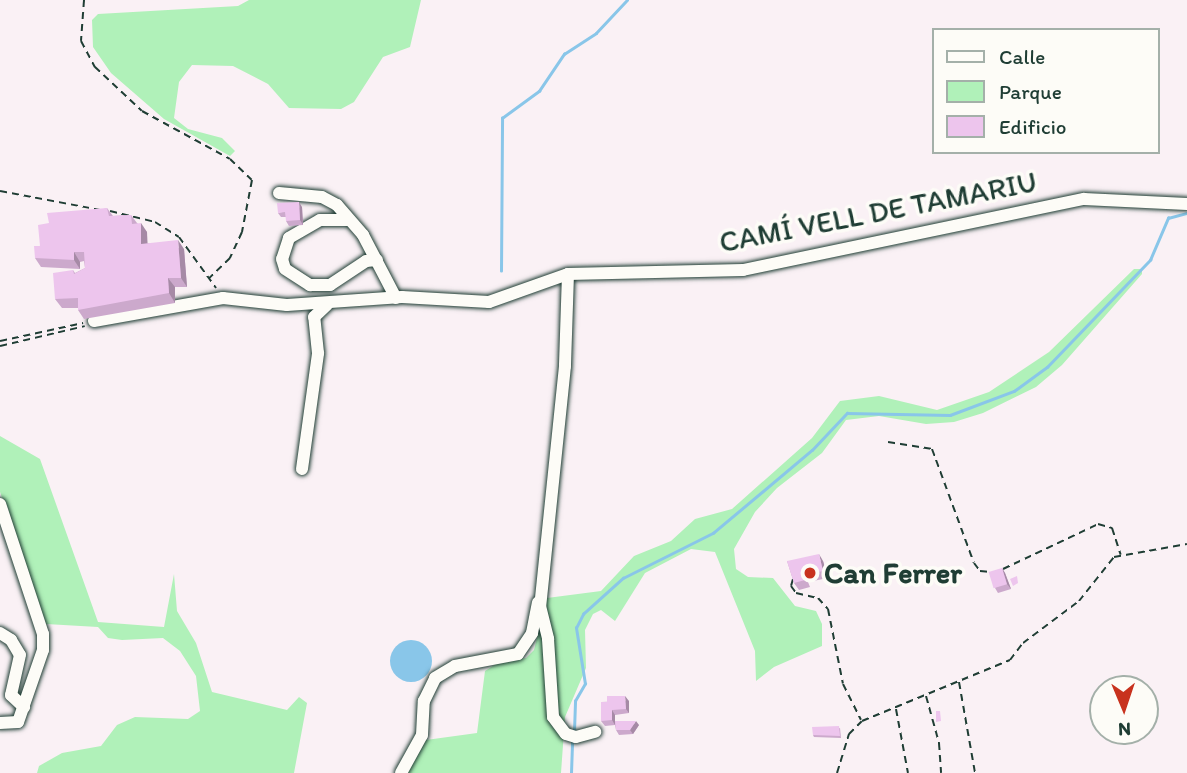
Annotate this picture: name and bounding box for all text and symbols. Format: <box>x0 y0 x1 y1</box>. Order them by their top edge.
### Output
legend <box>932 28 1159 154</box>
text: Calle <box>999 44 1045 69</box>
text: Parque <box>999 79 1062 104</box>
text: Edificio <box>999 114 1067 139</box>
street label: CAMÍ VELL DE TAMARIU <box>716 164 1040 260</box>
place label: Can Ferrer <box>824 555 961 591</box>
marker: Can Ferrer <box>802 565 818 581</box>
north arrow <box>1089 675 1159 745</box>
text: N <box>1118 718 1131 741</box>

